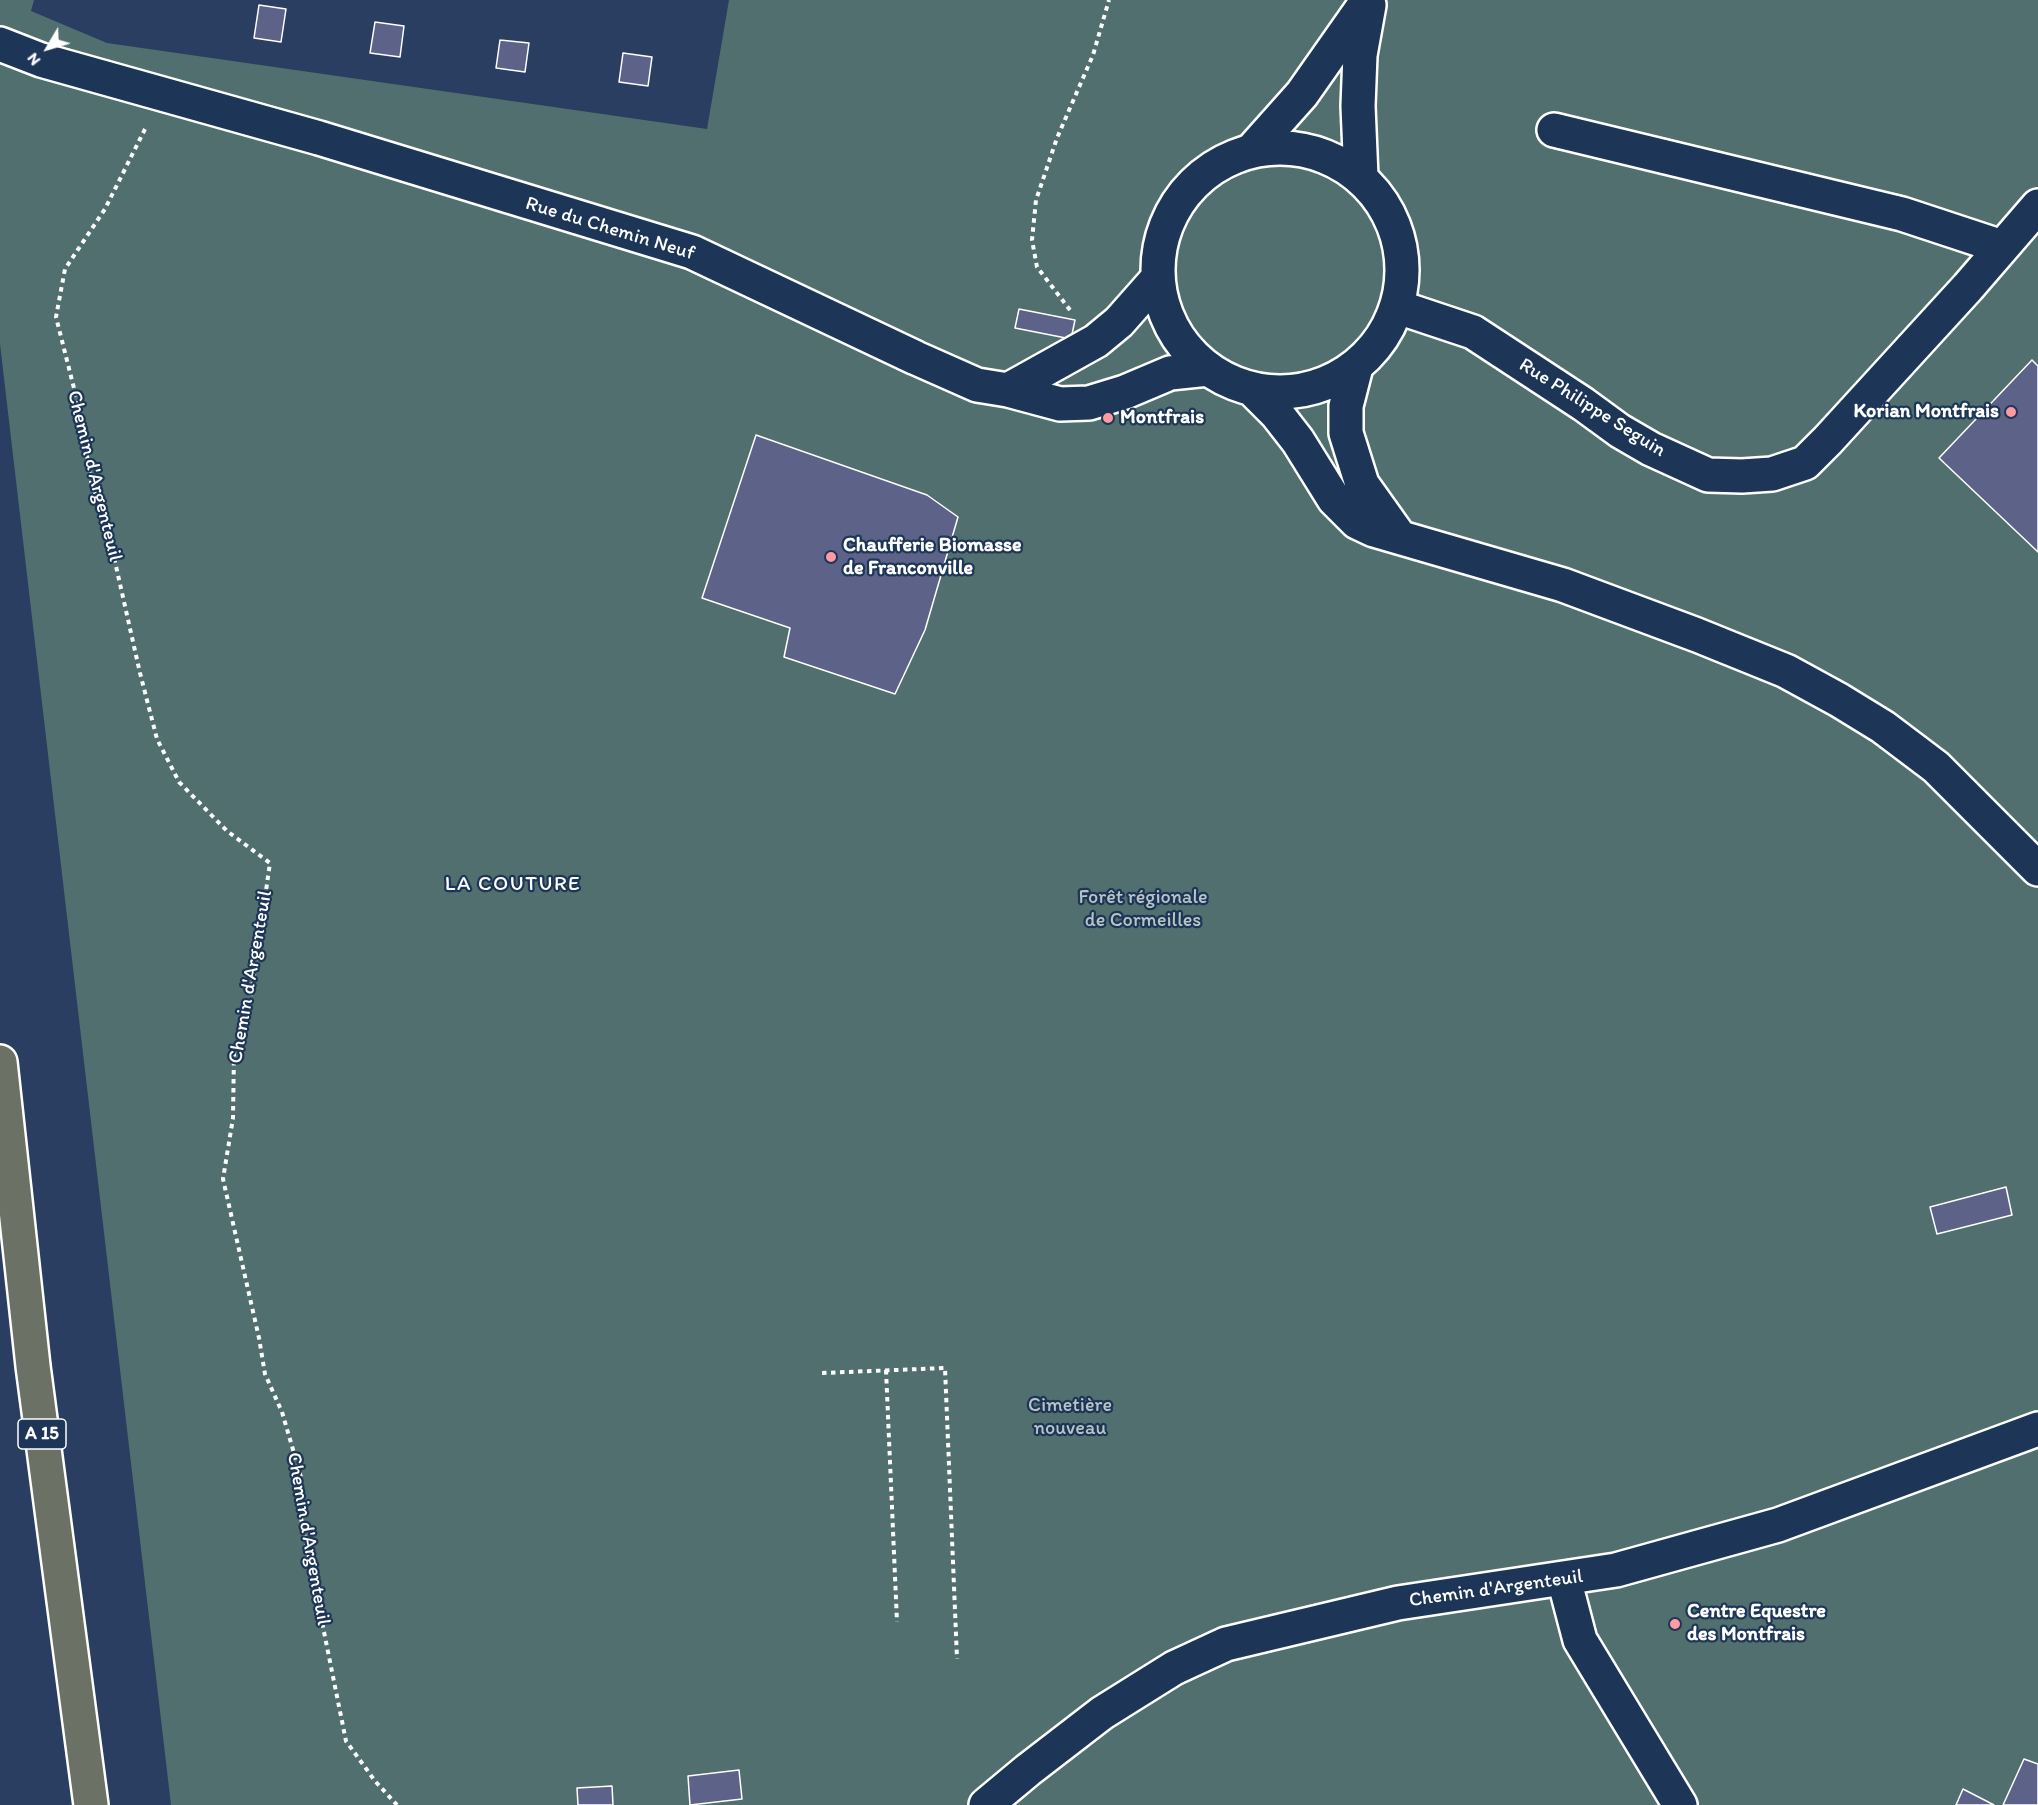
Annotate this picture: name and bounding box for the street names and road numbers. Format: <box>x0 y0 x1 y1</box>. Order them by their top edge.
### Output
street label: Rue du Chemin Neuf <box>523 192 697 266</box>
street label: Rue Philippe Seguin <box>1514 353 1670 463</box>
street label: Chemin d'Argenteuil <box>61 388 127 564</box>
street label: Chemin d'Argenteuil <box>224 889 278 1065</box>
road number: A 15 <box>18 1419 66 1449</box>
street label: Chemin d'Argenteuil <box>281 1451 335 1627</box>
street label: Chemin d'Argenteuil <box>1408 1565 1584 1613</box>

